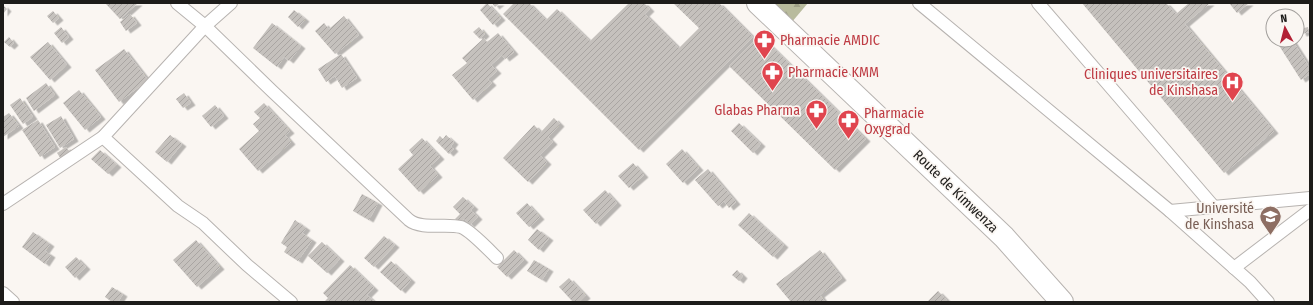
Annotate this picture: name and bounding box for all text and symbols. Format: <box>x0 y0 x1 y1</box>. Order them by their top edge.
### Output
north arrow <box>1265 8 1305 48</box>
text: N <box>1280 12 1288 25</box>
pharmacy icon: Pharmacie AMDIC <box>752 27 778 60</box>
place label: Pharmacie AMDIC <box>780 32 880 49</box>
pharmacy icon: Pharmacie KMM <box>760 59 786 92</box>
place label: Pharmacie KMM <box>788 64 879 81</box>
place label: Cliniques universitaires de Kinshasa <box>1084 66 1218 99</box>
hospital icon: Cliniques universitaires de Kinshasa <box>1220 69 1246 102</box>
pharmacy icon: Glabas Pharma <box>803 97 829 130</box>
place label: Glabas Pharma <box>714 102 800 119</box>
place label: Pharmacie Oxygrad <box>864 105 924 138</box>
pharmacy icon: Pharmacie Oxygrad <box>836 108 862 141</box>
street label: Route de Kimwenza <box>910 146 1002 236</box>
place label: Université de Kinshasa <box>1185 200 1254 233</box>
school or university icon: Université de Kinshasa <box>1257 203 1283 236</box>

